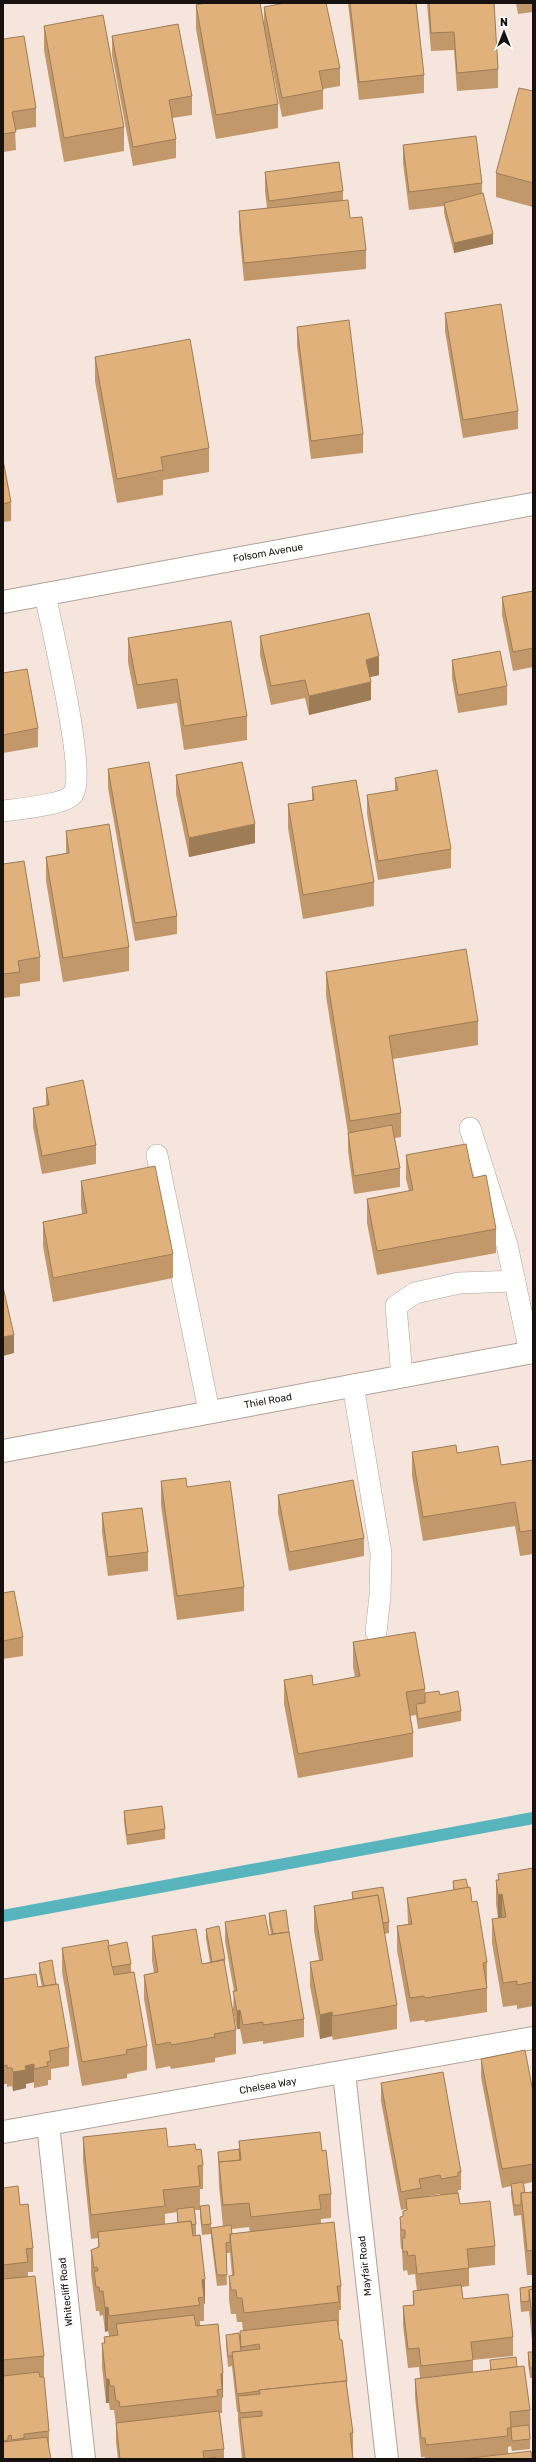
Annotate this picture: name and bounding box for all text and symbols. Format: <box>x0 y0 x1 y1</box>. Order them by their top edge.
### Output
north arrow <box>484 12 524 52</box>
text: N <box>500 16 508 29</box>
street label: Folsom Avenue <box>232 541 304 565</box>
street label: Thiel Road <box>243 1391 293 1411</box>
street label: Chelsea Way <box>238 2075 298 2097</box>
street label: Mayfair Road <box>356 2235 374 2297</box>
street label: Whitecliff Road <box>56 2257 76 2327</box>

